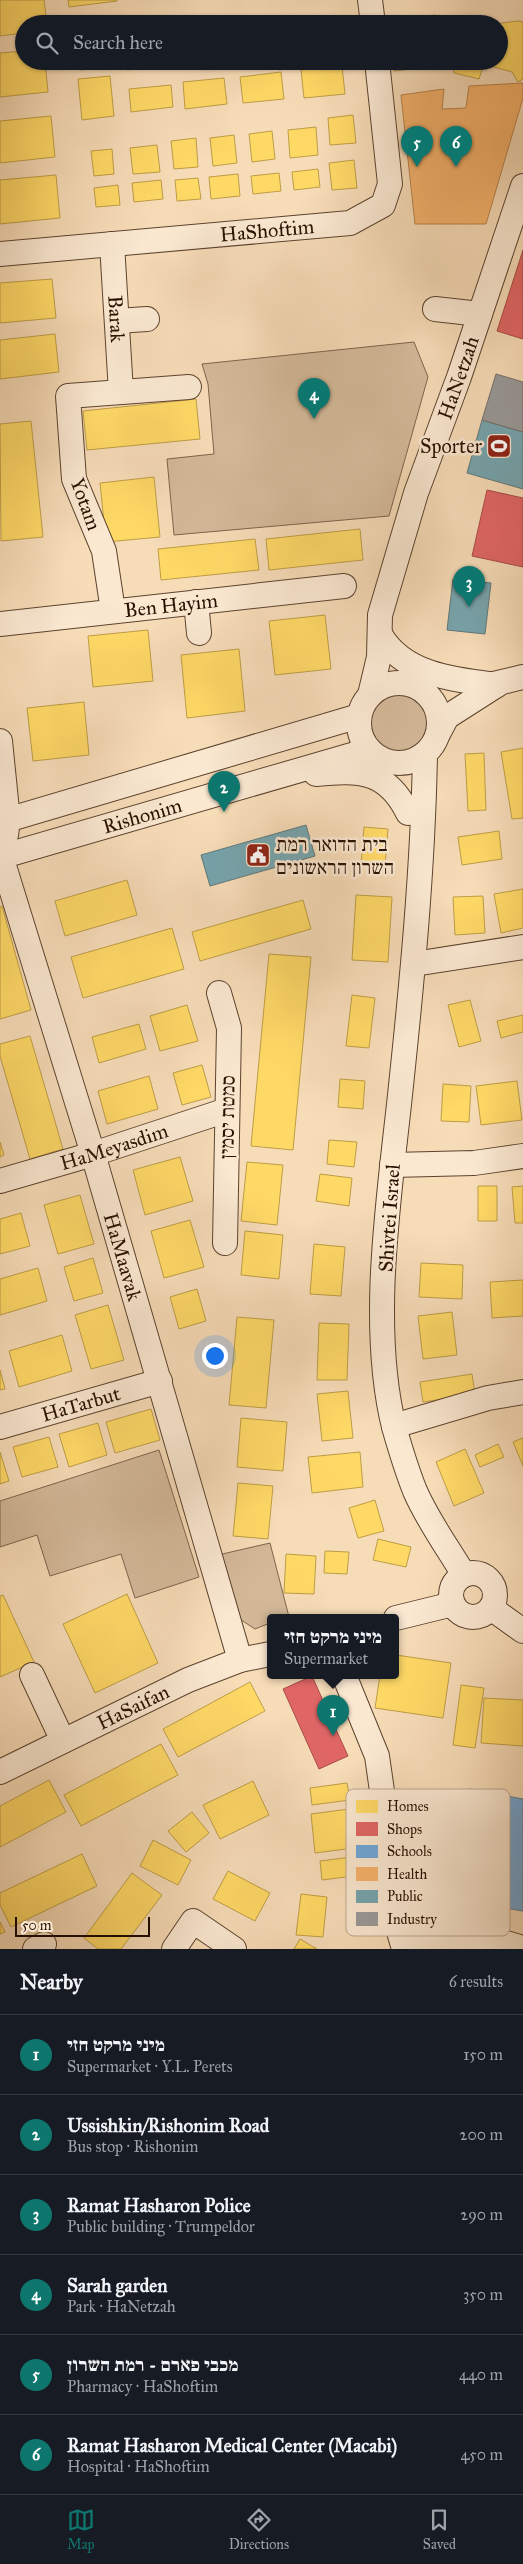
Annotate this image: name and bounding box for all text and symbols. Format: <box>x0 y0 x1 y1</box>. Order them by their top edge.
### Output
search box <box>15 15 508 70</box>
icon: search <box>33 29 61 57</box>
text: Search here <box>73 31 163 54</box>
pin: 5 <box>401 126 433 167</box>
pin: 6 <box>440 126 472 167</box>
street label: HaShoftim <box>219 214 315 246</box>
street label: Barak <box>103 295 130 344</box>
street label: HaNetzah <box>432 333 484 423</box>
pin: 4 <box>298 378 330 419</box>
sports icon: Sporter <box>486 433 512 459</box>
place label: Sporter <box>420 434 482 458</box>
street label: Yotam <box>66 475 107 534</box>
pin: 3 <box>453 566 485 607</box>
street label: Ben Hayim <box>123 588 219 622</box>
pin: 2 <box>208 771 240 812</box>
street label: Rishonim <box>100 793 185 839</box>
place label: בית הדואר רמת השרון הראשונים <box>276 832 394 879</box>
public building icon: בית הדואר רמת השרון הראשונים <box>245 842 271 868</box>
street label: סמטת יסמין <box>214 1075 240 1159</box>
street label: HaMeyasdim <box>57 1118 171 1175</box>
street label: Shivtei Israel <box>373 1163 405 1273</box>
street label: HaMaavak <box>99 1210 147 1304</box>
your location <box>202 1343 228 1369</box>
street label: HaTarbut <box>38 1381 123 1427</box>
popup <box>267 1614 399 1679</box>
text: מיני מרקט חזי <box>284 1625 382 1648</box>
text: Supermarket <box>284 1649 368 1668</box>
street label: HaSaifan <box>93 1679 173 1735</box>
pin: 1 <box>317 1695 349 1736</box>
legend <box>346 1789 510 1936</box>
text: Homes <box>387 1798 429 1815</box>
text: Shops <box>387 1821 422 1838</box>
text: Schools <box>387 1843 432 1860</box>
text: Health <box>387 1866 427 1883</box>
text: Public <box>387 1888 423 1905</box>
text: Industry <box>387 1911 437 1928</box>
scale bar <box>15 1914 150 1937</box>
text: 50 m <box>22 1917 51 1934</box>
text: Nearby <box>20 1969 83 1995</box>
text: 6 results <box>449 1972 503 1991</box>
text: מיני מרקט חזי <box>67 2033 165 2056</box>
text: 1 <box>33 2045 39 2064</box>
text: 150 m <box>463 2045 503 2064</box>
text: Supermarket · Y.L. Perets <box>67 2057 233 2076</box>
text: Ussishkin/Rishonim Road <box>67 2114 269 2137</box>
text: 2 <box>32 2125 40 2144</box>
text: 200 m <box>460 2125 503 2144</box>
text: Bus stop · Rishonim <box>67 2137 198 2156</box>
text: Ramat Hasharon Police <box>67 2194 251 2217</box>
text: 3 <box>33 2205 39 2224</box>
text: 290 m <box>460 2205 503 2224</box>
text: Public building · Trumpeldor <box>67 2217 255 2236</box>
text: Sarah garden <box>67 2274 167 2297</box>
text: 4 <box>32 2285 40 2304</box>
text: 350 m <box>463 2285 503 2304</box>
text: Park · HaNetzah <box>67 2297 176 2316</box>
text: מכבי פארם - רמת השרון <box>67 2353 239 2376</box>
text: 5 <box>32 2365 40 2384</box>
text: 440 m <box>459 2365 503 2384</box>
text: Pharmacy · HaShoftim <box>67 2377 218 2396</box>
text: Ramat Hasharon Medical Center (Macabi) <box>67 2434 397 2457</box>
text: 6 <box>32 2445 40 2464</box>
text: 450 m <box>460 2445 503 2464</box>
text: Hospital · HaShoftim <box>67 2457 210 2476</box>
tab: Map <box>67 2506 95 2553</box>
tab: Directions <box>229 2506 289 2553</box>
tab: Saved <box>423 2506 456 2553</box>

